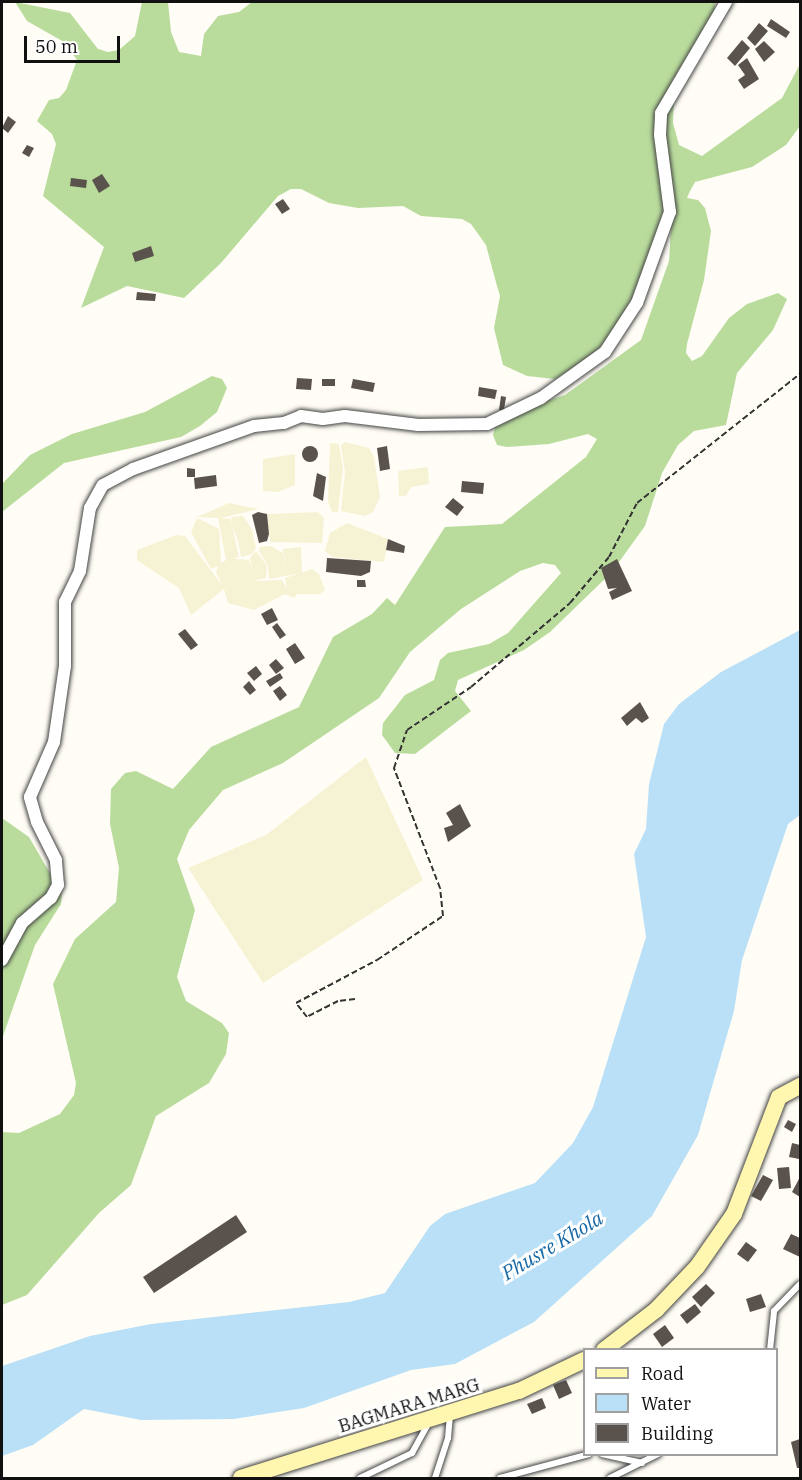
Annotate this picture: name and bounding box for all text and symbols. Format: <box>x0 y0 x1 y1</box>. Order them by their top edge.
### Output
scale bar <box>27 24 123 62</box>
text: 50 m <box>35 35 78 58</box>
water label: Phusre Khola <box>497 1205 607 1285</box>
legend <box>583 1348 778 1456</box>
text: Road <box>641 1362 684 1385</box>
street label: BAGMARA MARG <box>336 1374 482 1438</box>
text: Water <box>641 1392 691 1415</box>
text: Building <box>641 1422 713 1445</box>

